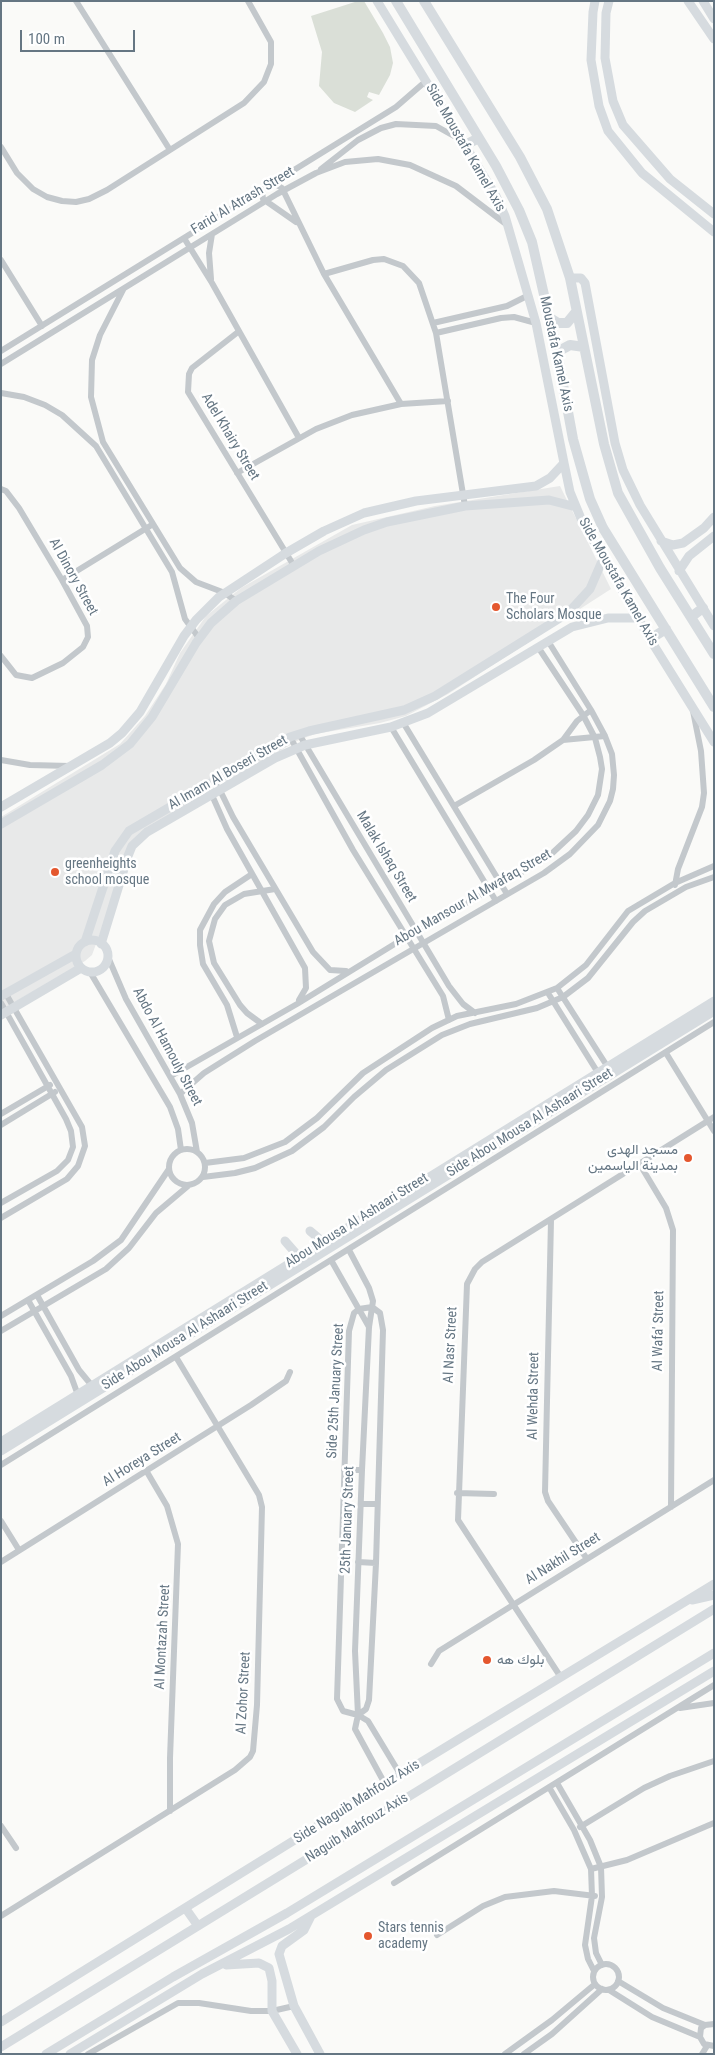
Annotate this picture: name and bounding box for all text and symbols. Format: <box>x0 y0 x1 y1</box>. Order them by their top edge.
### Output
scale bar <box>22 20 138 52</box>
text: 100 m <box>28 30 65 48</box>
street label: Side Moustafa Kamel Axis <box>422 81 508 215</box>
street label: Farid Al Atrash Street <box>188 164 298 238</box>
street label: Moustafa Kamel Axis <box>536 295 576 413</box>
street label: Adel Khairy Street <box>197 390 263 484</box>
street label: Side Moustafa Kamel Axis <box>575 515 661 649</box>
street label: Al Dinory Street <box>45 535 101 619</box>
place label: The Four Scholars Mosque <box>506 591 602 624</box>
marker: The Four Scholars Mosque <box>490 601 502 613</box>
street label: Al Imam Al Boseri Street <box>166 732 290 814</box>
street label: Malak Ishaq Street <box>352 808 420 906</box>
street label: Abou Mansour Al Mwafaq Street <box>391 846 555 950</box>
place label: greenheights school mosque <box>65 856 149 889</box>
marker: greenheights school mosque <box>49 866 61 878</box>
street label: Abdo Al Hamouly Street <box>129 985 205 1109</box>
street label: Side Abou Mousa Al Ashaari Street <box>444 1065 616 1181</box>
place label: مسجد الهدى بمدينة الياسمين <box>588 1142 678 1174</box>
marker: مسجد الهدى بمدينة الياسمين <box>682 1152 694 1164</box>
street label: Abou Mousa Al Ashaari Street <box>282 1170 432 1272</box>
street label: Side Abou Mousa Al Ashaari Street <box>99 1278 271 1394</box>
street label: Al Wafa' Street <box>650 1290 668 1372</box>
street label: Al Nasr Street <box>441 1306 461 1384</box>
street label: Side 25th January Street <box>324 1323 348 1459</box>
street label: Al Wehda Street <box>525 1352 543 1440</box>
street label: Al Horeya Street <box>100 1429 184 1491</box>
street label: 25th January Street <box>338 1466 358 1574</box>
street label: Al Nakhil Street <box>522 1529 604 1589</box>
street label: Al Montazah Street <box>152 1584 174 1690</box>
street label: Al Zohor Street <box>233 1651 255 1735</box>
place label: بلوك هه <box>497 1652 544 1668</box>
marker: بلوك هه <box>481 1654 493 1666</box>
street label: Side Naguib Mahfouz Axis <box>291 1756 423 1848</box>
street label: Naguib Mahfouz Axis <box>303 1790 411 1866</box>
place label: Stars tennis academy <box>378 1920 444 1952</box>
marker: Stars tennis academy <box>362 1930 374 1942</box>

